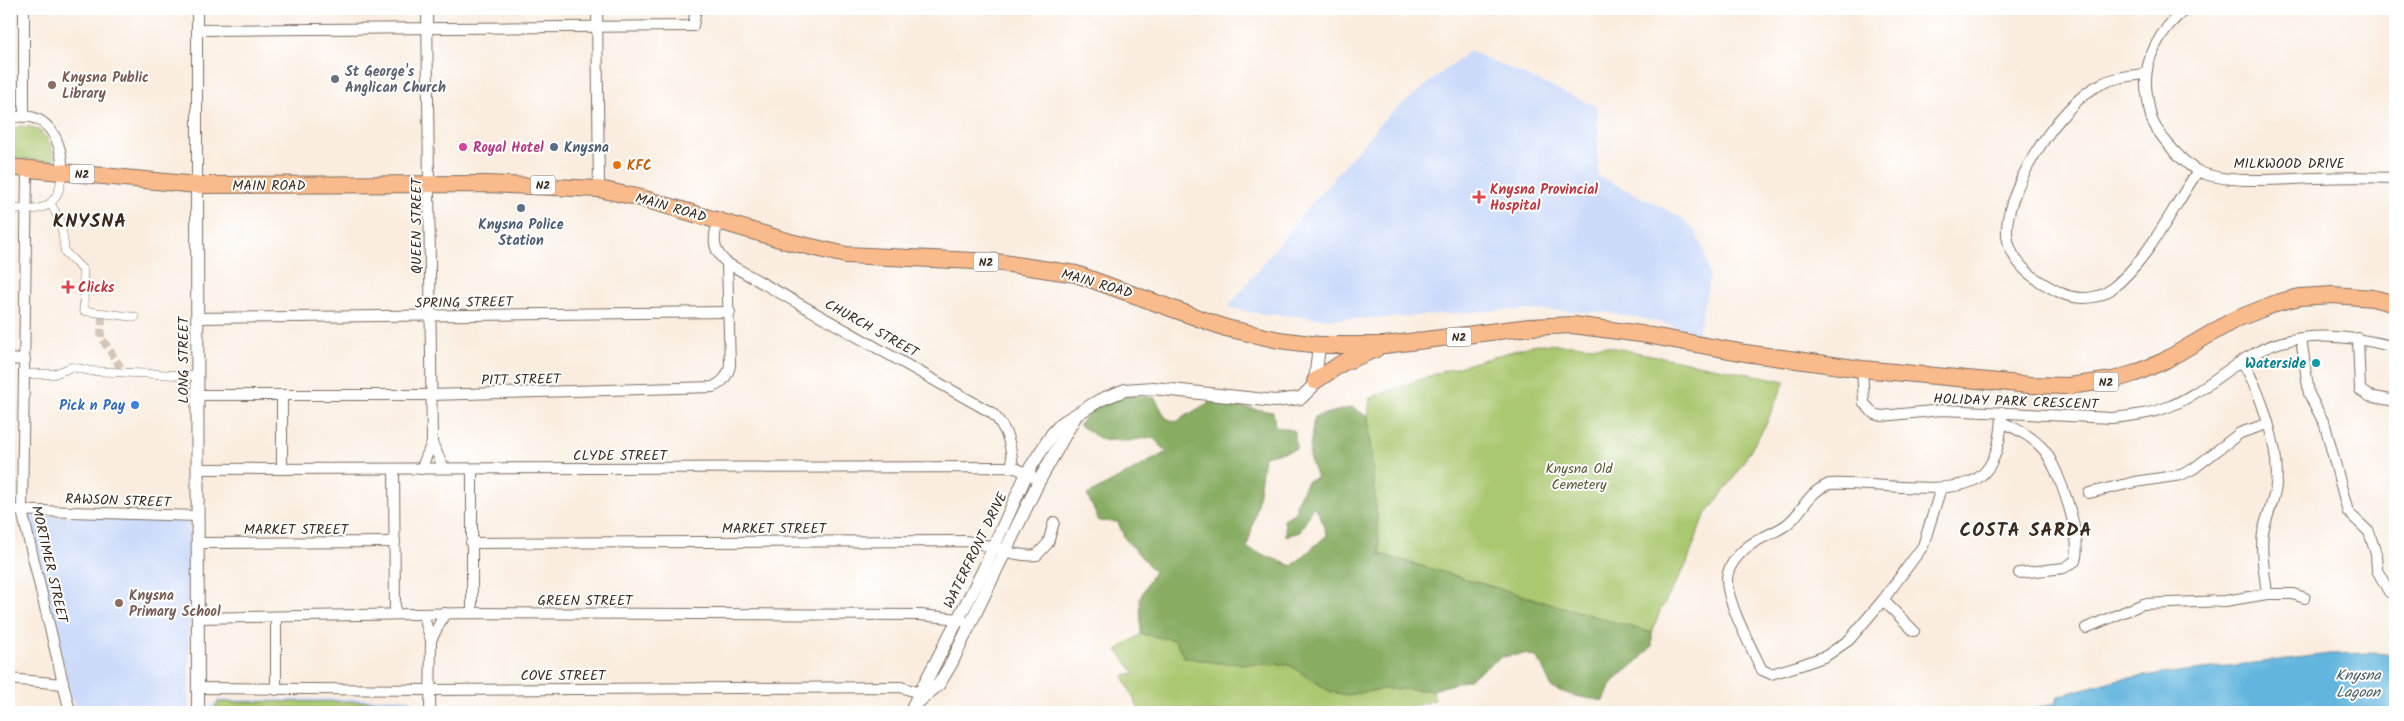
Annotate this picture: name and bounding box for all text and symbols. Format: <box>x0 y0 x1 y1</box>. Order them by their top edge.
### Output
place label: St George's Anglican Church <box>345 61 446 99</box>
place label: Knysna Public Library <box>62 67 149 105</box>
marker: St George's Anglican Church <box>329 73 341 85</box>
marker: Knysna Public Library <box>46 79 58 91</box>
place label: Royal Hotel <box>473 137 544 159</box>
place label: Knysna <box>564 137 609 159</box>
marker: Royal Hotel <box>457 141 469 153</box>
marker: Knysna <box>548 141 560 153</box>
street label: MILKWOOD DRIVE <box>2233 153 2345 175</box>
place label: KFC <box>627 155 652 177</box>
marker: KFC <box>611 159 623 171</box>
road number: N2 <box>70 164 94 183</box>
street label: MAIN ROAD <box>232 175 306 197</box>
road number: N2 <box>530 176 556 194</box>
street label: QUEEN STREET <box>406 177 428 274</box>
place label: Knysna Provincial Hospital <box>1490 179 1598 217</box>
street label: MAIN ROAD <box>632 187 709 229</box>
marker: Knysna Provincial Hospital <box>1472 190 1486 204</box>
marker: Knysna Police Station <box>515 202 527 214</box>
district label: KNYSNA <box>53 207 127 237</box>
place label: Knysna Police Station <box>478 214 564 252</box>
road number: N2 <box>974 252 998 272</box>
street label: MAIN ROAD <box>1058 263 1135 305</box>
place label: Clicks <box>78 277 115 299</box>
marker: Clicks <box>62 281 74 293</box>
street label: SPRING STREET <box>415 291 515 315</box>
street label: CHURCH STREET <box>820 294 924 365</box>
street label: LONG STREET <box>173 315 195 403</box>
road number: N2 <box>1446 328 1472 347</box>
place label: Waterside <box>2245 353 2306 375</box>
marker: Waterside <box>2310 357 2322 369</box>
street label: PITT STREET <box>481 368 562 392</box>
road number: N2 <box>2094 372 2118 392</box>
street label: HOLIDAY PARK CRESCENT <box>1933 388 2100 416</box>
place label: Pick n Pay <box>59 395 126 417</box>
marker: Pick n Pay <box>129 399 141 411</box>
street label: CLYDE STREET <box>573 445 668 467</box>
park label: Knysna Old Cemetery <box>1546 458 1613 496</box>
street label: RAWSON STREET <box>65 488 173 514</box>
street label: WATERFRONT DRIVE <box>938 488 1014 612</box>
street label: MORTIMER STREET <box>25 503 74 626</box>
district label: COSTA SARDA <box>1959 516 2093 546</box>
street label: MARKET STREET <box>722 518 828 540</box>
street label: MARKET STREET <box>244 519 350 541</box>
place label: Knysna Primary School <box>129 585 221 623</box>
street label: GREEN STREET <box>537 590 634 612</box>
marker: Knysna Primary School <box>113 597 125 609</box>
water label: Knysna Lagoon <box>2335 664 2382 705</box>
street label: COVE STREET <box>520 665 607 687</box>

